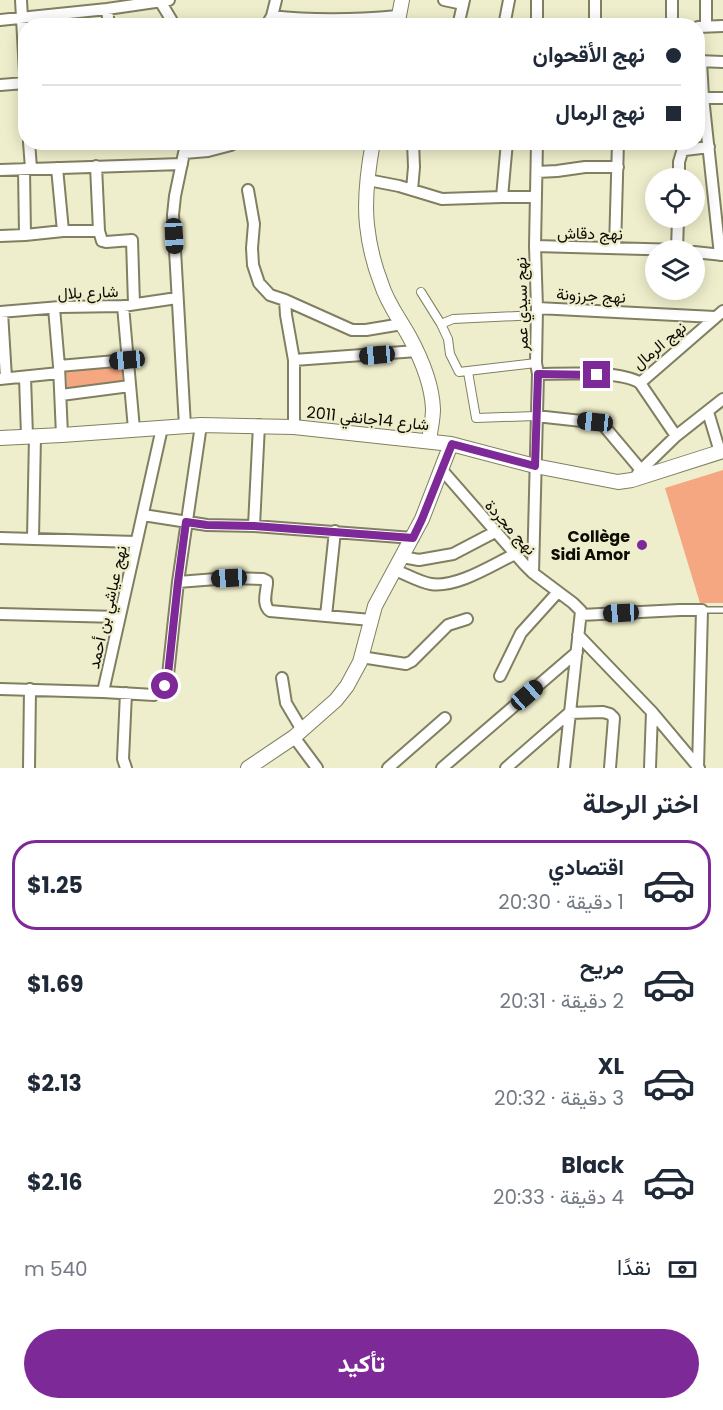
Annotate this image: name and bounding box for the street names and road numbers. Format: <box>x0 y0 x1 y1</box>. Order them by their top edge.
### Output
street label: نهج دقاش <box>557 221 623 246</box>
street label: نهج سيدي عمر <box>509 257 536 352</box>
street label: شارع بلال <box>57 280 119 305</box>
street label: نهج جرزونة <box>556 282 626 309</box>
street label: نهج الرمال <box>627 316 691 375</box>
street label: شارع 14جانفي 2011 <box>305 401 430 438</box>
street label: نهج مجردة <box>480 495 542 560</box>
street label: نهج عياشي بن أحمد <box>82 543 135 672</box>

